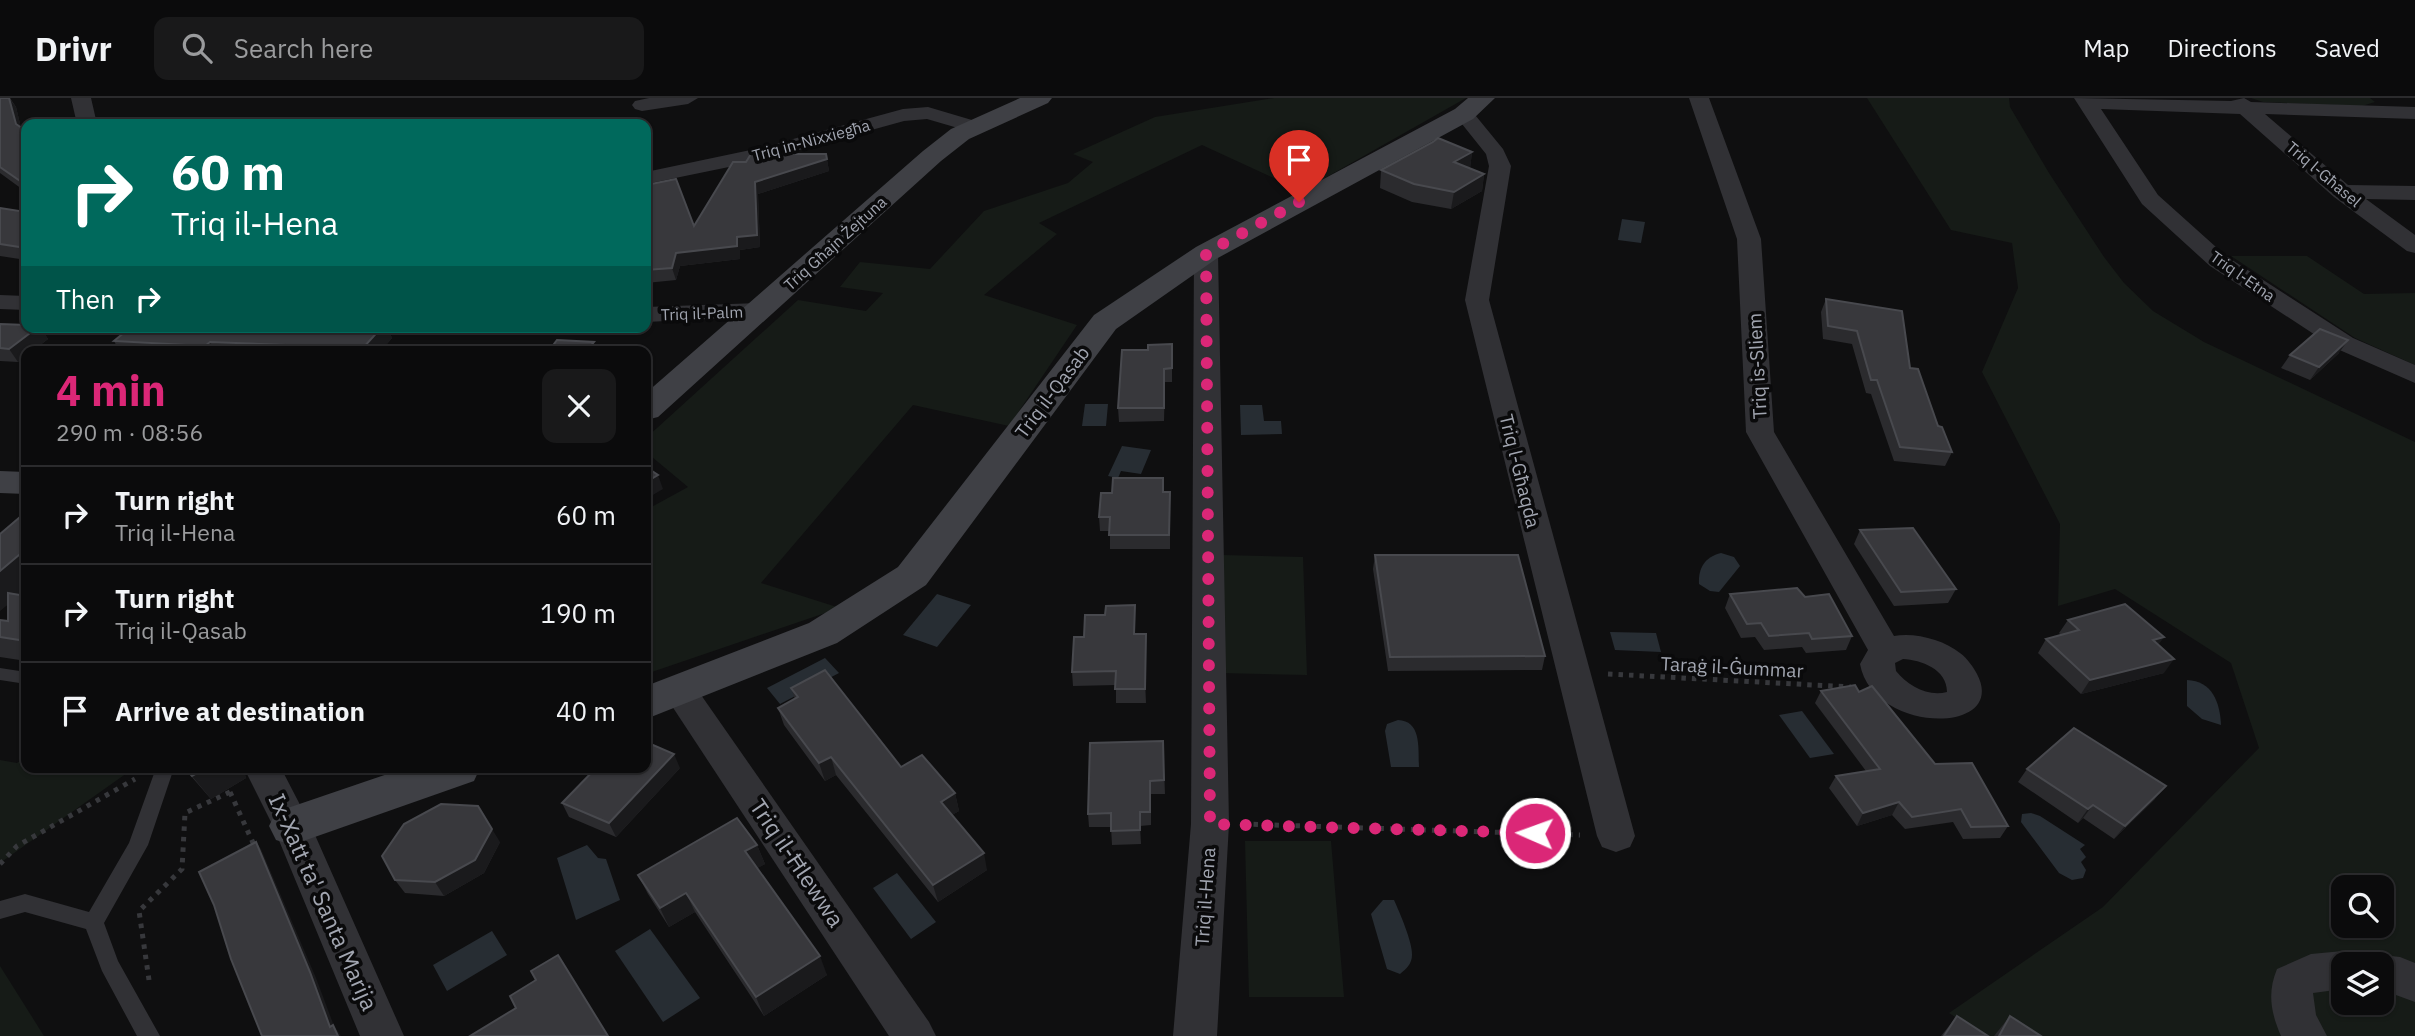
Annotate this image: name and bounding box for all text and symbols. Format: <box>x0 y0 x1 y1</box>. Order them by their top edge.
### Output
search box <box>154 17 644 80</box>
text: Drivr <box>35 27 112 70</box>
icon: search <box>178 29 216 67</box>
text: Search here <box>234 31 373 65</box>
text: Map <box>2083 32 2129 64</box>
text: Directions <box>2167 32 2277 64</box>
text: Saved <box>2315 32 2380 64</box>
street label: Triq in-Nixxiegħa <box>750 115 873 165</box>
pin <box>1269 130 1329 202</box>
street label: Triq l-Għasel <box>2282 137 2366 211</box>
text: 60 m <box>171 140 285 203</box>
icon: arrive <box>1280 141 1318 179</box>
icon: right <box>56 147 147 238</box>
street label: Triq Għajn Żejtuna <box>780 191 891 294</box>
text: Triq il-Hena <box>171 202 338 244</box>
street label: Triq l-Etna <box>2207 246 2280 306</box>
icon: right <box>129 280 167 318</box>
text: Then <box>56 282 115 316</box>
street label: Triq il-Palm <box>661 302 743 324</box>
street label: Triq is-Sliem <box>1742 312 1772 420</box>
street label: Triq il-Qasab <box>1010 341 1094 443</box>
text: 4 min <box>56 363 166 418</box>
button: close <box>542 369 616 443</box>
street label: Triq l-Għaqda <box>1494 412 1546 530</box>
text: 290 m · 08:56 <box>56 417 203 447</box>
text: Turn right <box>115 483 234 517</box>
icon: right <box>56 496 94 534</box>
text: 60 m <box>556 498 616 532</box>
text: Triq il-Hena <box>115 517 235 547</box>
text: Turn right <box>115 581 234 615</box>
icon: right <box>56 594 94 632</box>
text: 190 m <box>540 596 616 630</box>
text: Triq il-Qasab <box>115 615 247 645</box>
street label: Taraġ il-Ġummar <box>1660 651 1804 683</box>
icon: arrive <box>56 692 94 730</box>
text: Arrive at destination <box>115 694 365 728</box>
text: 40 m <box>556 694 616 728</box>
street label: Ix-Xatt ta' Santa Marija <box>263 788 385 1015</box>
street label: Triq il-Ħlewwa <box>744 792 852 932</box>
position arrow <box>1498 796 1572 870</box>
street label: Triq il-Hena <box>1190 847 1220 947</box>
map controls <box>2331 875 2394 1015</box>
button: search <box>2331 875 2394 938</box>
button: layers <box>2331 952 2394 1015</box>

